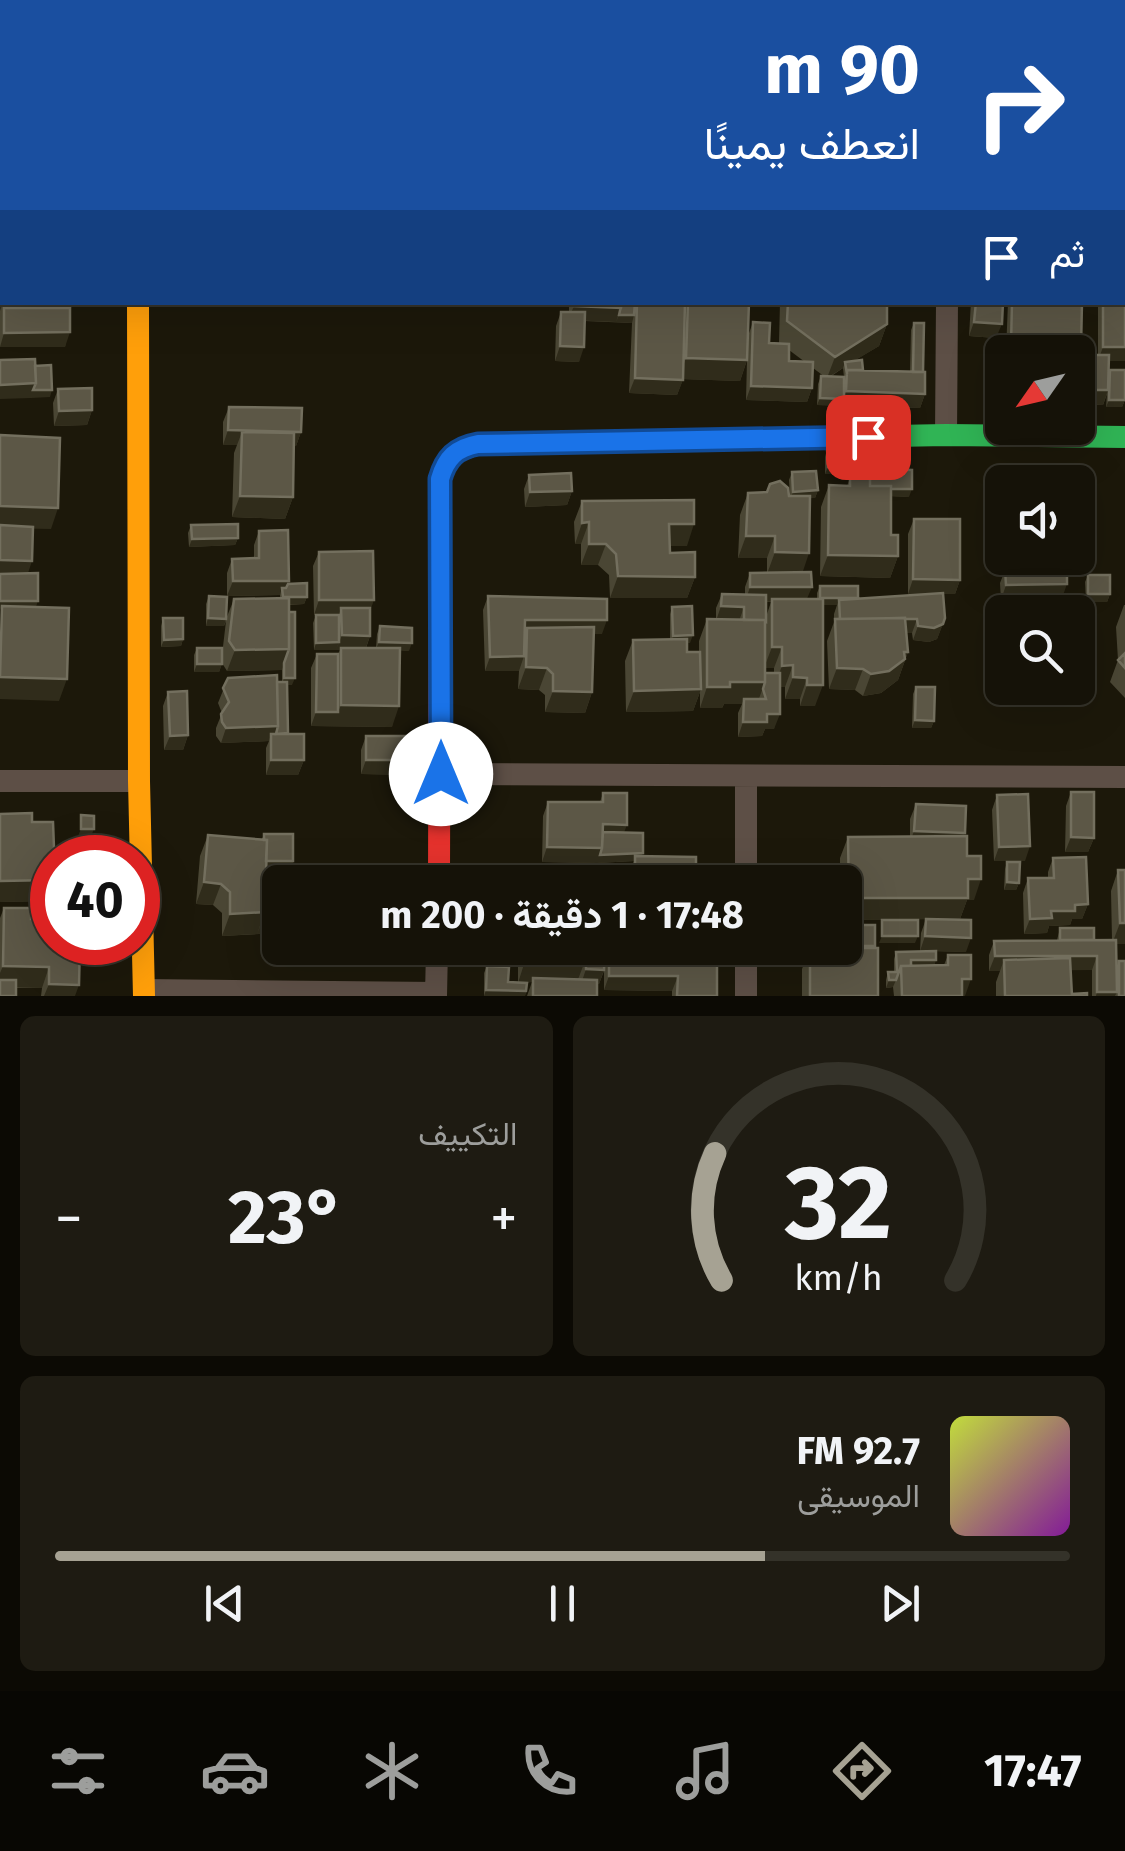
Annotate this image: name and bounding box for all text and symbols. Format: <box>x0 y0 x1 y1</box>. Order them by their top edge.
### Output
text: 90 m <box>764 28 920 112</box>
icon: right <box>955 40 1085 170</box>
text: انعطف يمينًا <box>704 117 920 171</box>
icon: arrive <box>974 230 1029 285</box>
text: ثم <box>1049 231 1085 277</box>
north arrow <box>985 335 1095 445</box>
map controls <box>985 335 1095 705</box>
pin <box>826 395 911 480</box>
icon: arrive <box>841 410 896 465</box>
button: sound <box>985 465 1095 575</box>
button: search <box>985 595 1095 705</box>
position arrow <box>389 722 493 826</box>
speed limit sign: 40 <box>30 835 160 965</box>
text: 17:48 · 1 دقيقة · 200 m <box>380 892 744 938</box>
text: التكييف <box>418 1115 518 1153</box>
text: 32 <box>784 1141 892 1266</box>
text: 23° <box>228 1173 345 1263</box>
text: − <box>55 1186 83 1252</box>
text: + <box>490 1186 517 1252</box>
text: km/h <box>795 1257 883 1299</box>
text: 92.7 FM <box>797 1428 920 1474</box>
text: الموسيقى <box>797 1477 920 1515</box>
icon: previous <box>197 1576 252 1631</box>
icon: pause <box>535 1576 590 1631</box>
icon: next <box>873 1576 928 1631</box>
icon: filters <box>43 1736 113 1806</box>
icon: car <box>200 1736 270 1806</box>
icon: climate <box>357 1736 427 1806</box>
icon: phone <box>514 1736 584 1806</box>
icon: music <box>670 1736 740 1806</box>
icon: directions <box>827 1736 897 1806</box>
text: 17:47 <box>984 1744 1082 1798</box>

